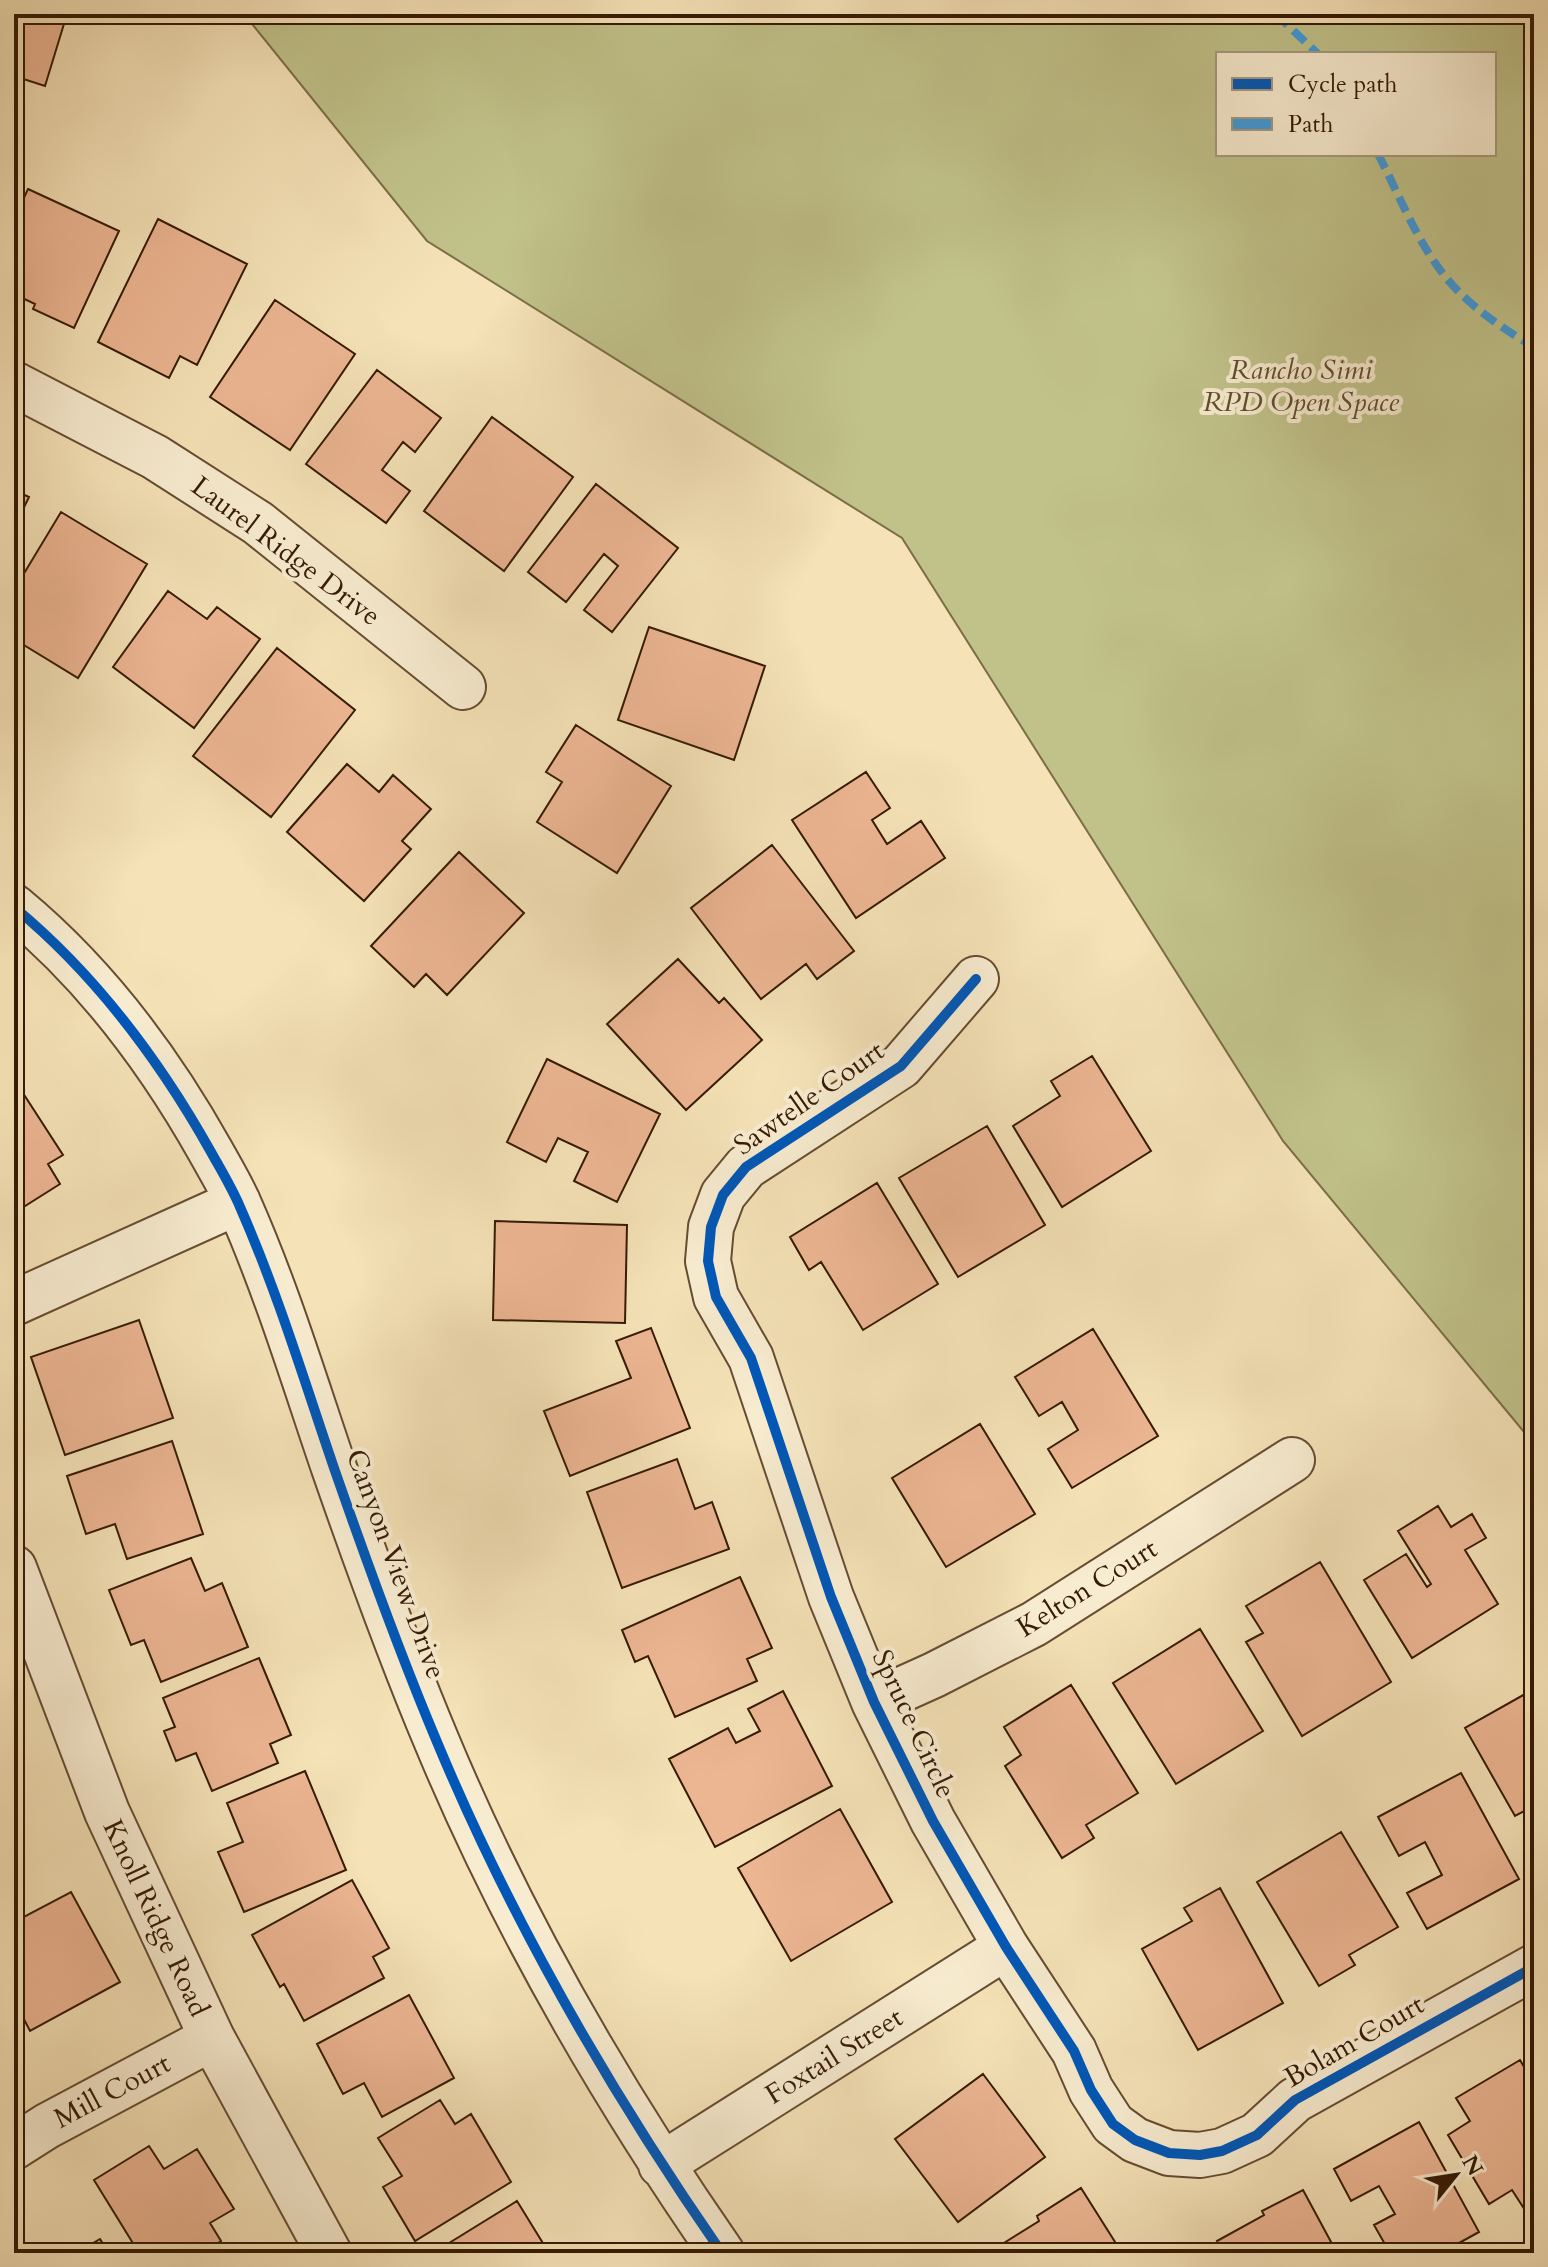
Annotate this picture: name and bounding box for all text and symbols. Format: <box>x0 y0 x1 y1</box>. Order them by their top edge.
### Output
legend <box>1216 52 1496 156</box>
text: Cycle path <box>1288 68 1397 101</box>
text: Path <box>1288 108 1333 141</box>
park label: Rancho Simi RPD Open Space <box>1203 351 1399 421</box>
street label: Laurel Ridge Drive <box>184 467 388 635</box>
street label: Sawtelle Court <box>726 1032 892 1164</box>
street label: Canyon View Drive <box>337 1444 455 1684</box>
street label: Kelton Court <box>1009 1530 1165 1646</box>
street label: Spruce Circle <box>863 1644 965 1804</box>
street label: Knoll Ridge Road <box>94 1813 218 2023</box>
street label: Bolam Court <box>1277 1986 1431 2096</box>
street label: Foxtail Street <box>758 1999 910 2113</box>
street label: Mill Court <box>47 2044 177 2138</box>
north arrow <box>1416 2135 1496 2215</box>
text: N <box>1455 2150 1490 2181</box>

